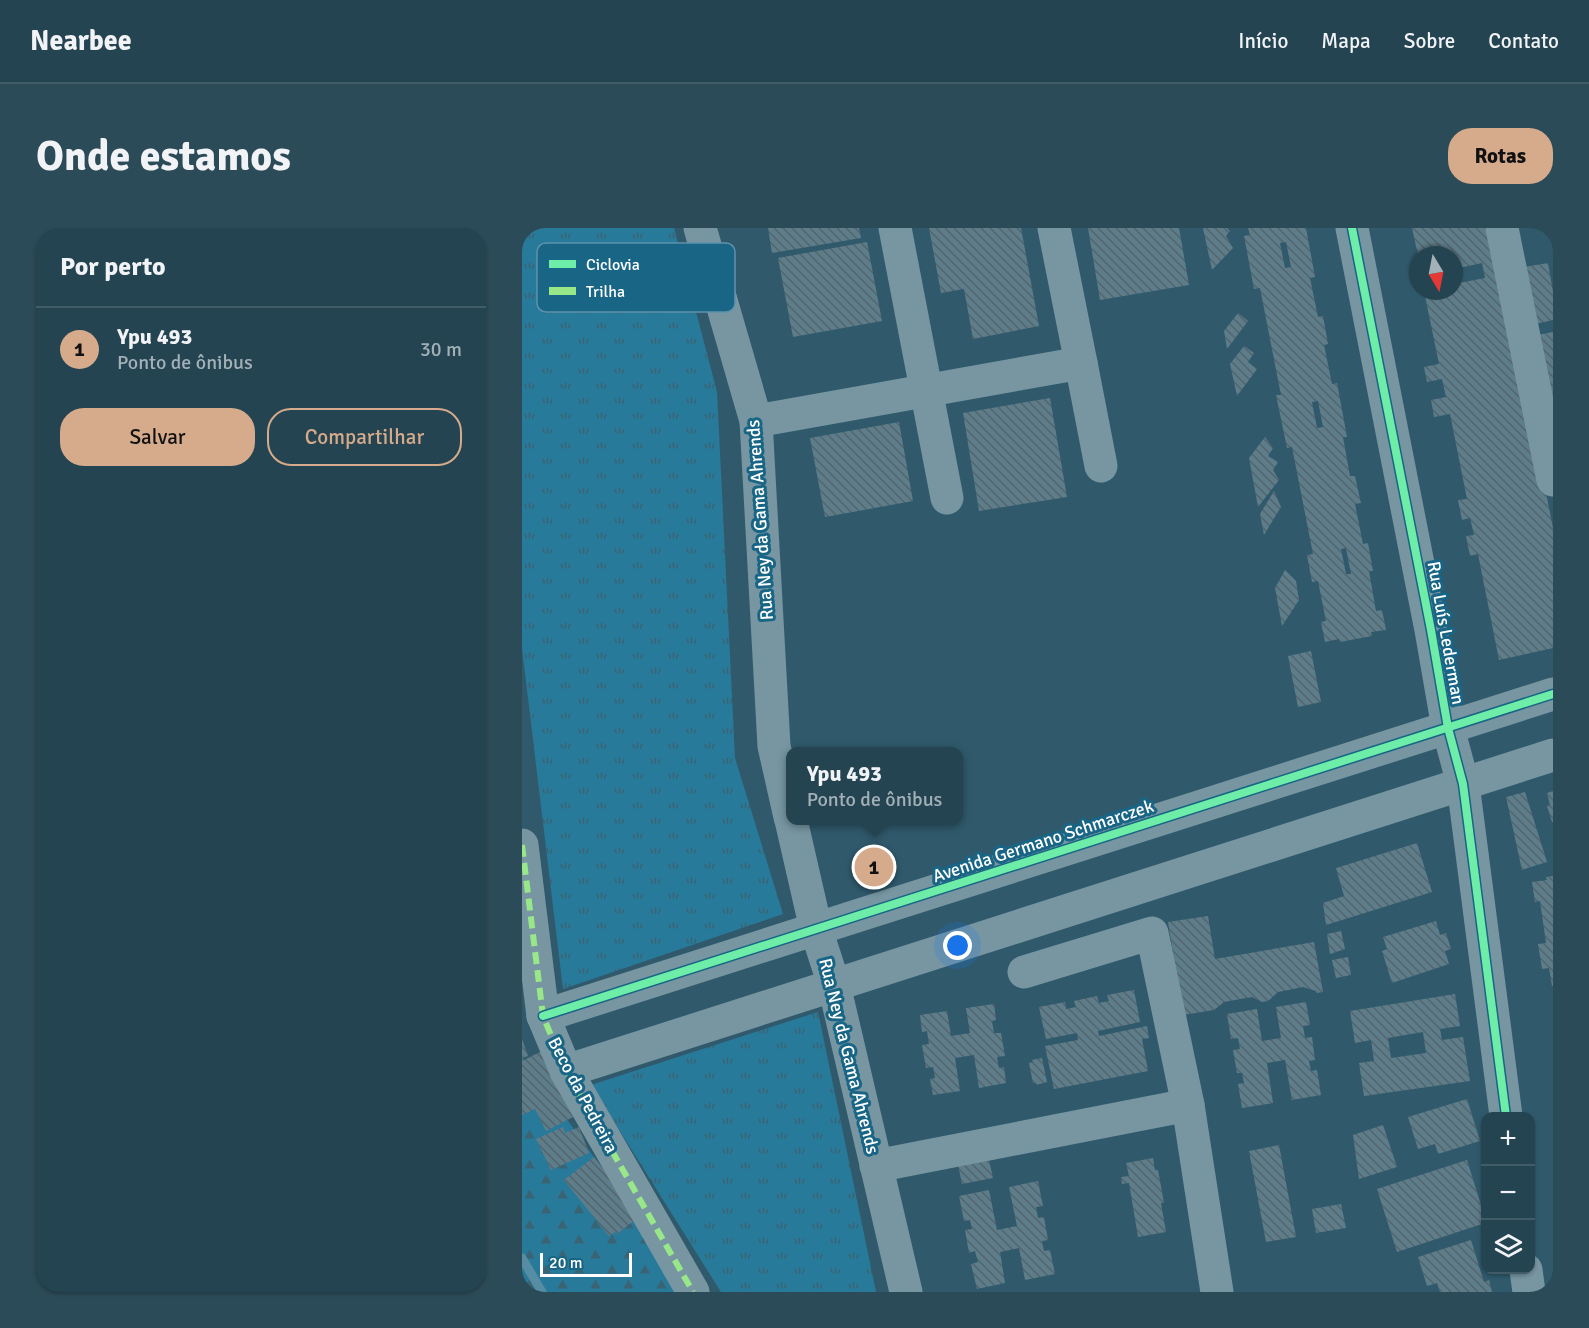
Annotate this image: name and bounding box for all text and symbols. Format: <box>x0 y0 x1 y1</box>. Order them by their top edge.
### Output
text: Nearbee <box>30 24 132 58</box>
text: Início <box>1238 28 1288 54</box>
text: Mapa <box>1321 28 1371 54</box>
text: Sobre <box>1404 28 1455 54</box>
text: Contato <box>1488 28 1559 54</box>
button: Rotas <box>1448 128 1553 184</box>
text: Onde estamos <box>36 131 291 182</box>
legend <box>537 243 735 312</box>
north arrow <box>1409 246 1463 300</box>
text: Por perto <box>60 251 166 283</box>
text: Ciclovia <box>586 255 640 275</box>
text: Trilha <box>586 282 625 302</box>
text: Ypu 493 <box>117 323 192 350</box>
text: 1 <box>74 337 85 362</box>
text: 30 m <box>420 337 462 362</box>
text: Ponto de ônibus <box>117 350 253 375</box>
button: Salvar <box>60 408 255 466</box>
button: Compartilhar <box>267 408 462 466</box>
street label: Rua Ney da Gama Ahrends <box>742 419 778 621</box>
street label: Rua Luís Lederman <box>1423 560 1469 706</box>
popup <box>786 747 963 825</box>
text: Ypu 493 <box>807 760 882 787</box>
text: Ponto de ônibus <box>807 787 942 812</box>
street label: Avenida Germano Schmarczek <box>930 795 1156 887</box>
pin: 1 <box>854 844 894 890</box>
your location <box>943 931 972 960</box>
street label: Rua Ney da Gama Ahrends <box>814 956 884 1156</box>
street label: Beco da Pedreira <box>543 1033 623 1157</box>
map controls <box>1481 1112 1535 1274</box>
button: + <box>1481 1112 1535 1166</box>
button: − <box>1481 1166 1535 1220</box>
button: layers <box>1481 1220 1535 1274</box>
scale bar <box>540 1250 632 1278</box>
text: 20 m <box>549 1253 583 1273</box>

